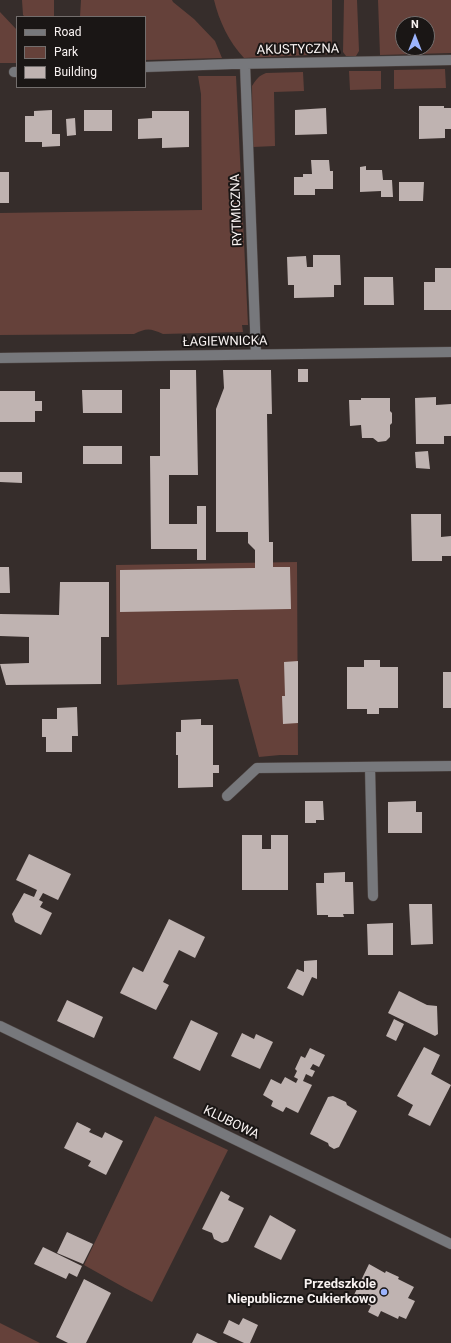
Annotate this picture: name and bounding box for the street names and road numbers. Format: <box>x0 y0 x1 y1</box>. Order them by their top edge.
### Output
street label: AKUSTYCZNA <box>257 41 339 59</box>
street label: RYTMICZNA <box>228 174 246 246</box>
street label: ŁAGIEWNICKA <box>183 333 267 351</box>
street label: KLUBOWA <box>201 1103 261 1143</box>

